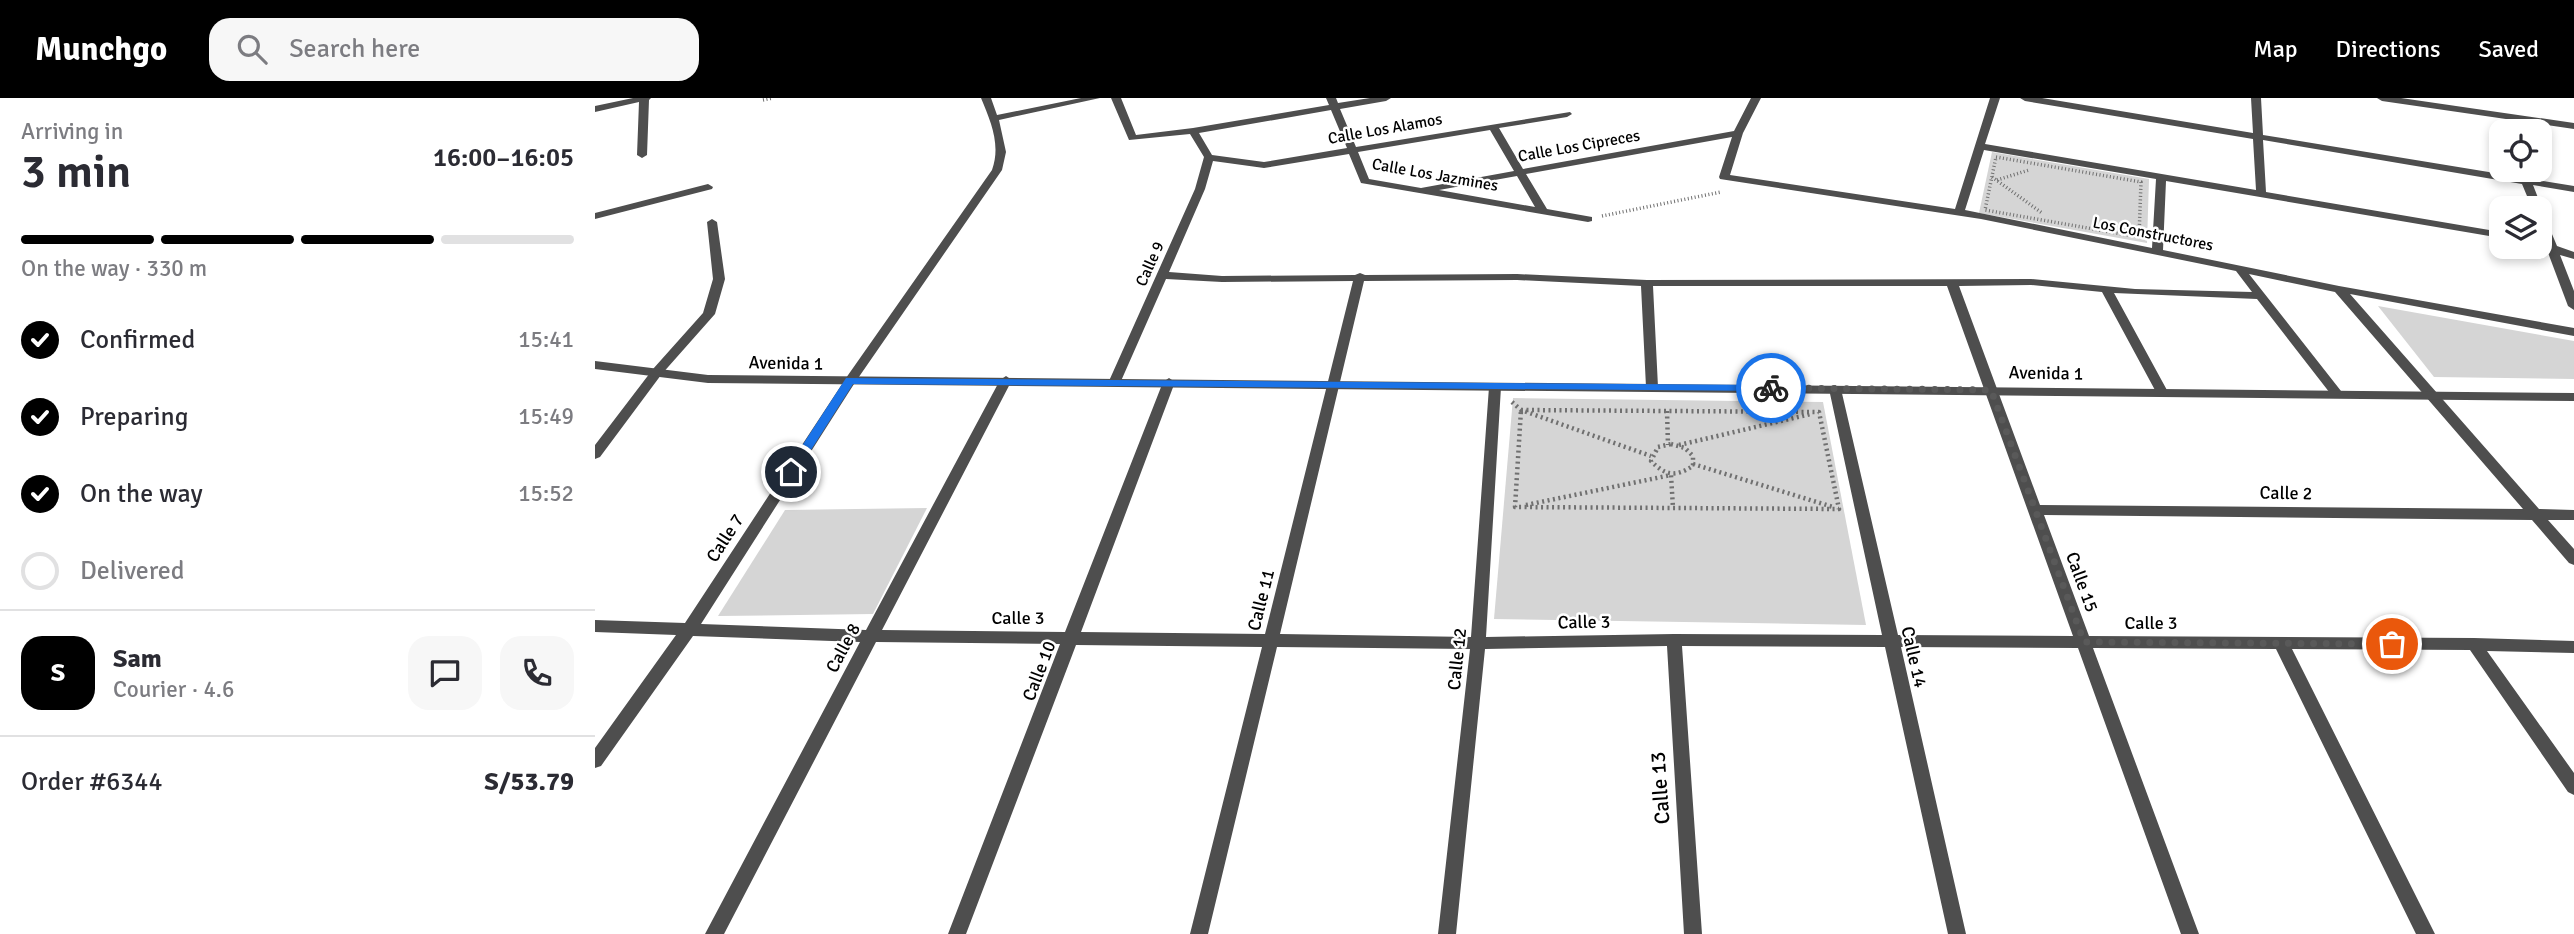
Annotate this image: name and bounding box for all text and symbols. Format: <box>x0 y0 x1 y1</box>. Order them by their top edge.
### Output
search box <box>209 18 699 81</box>
text: Munchgo <box>35 29 167 70</box>
icon: search <box>233 30 271 68</box>
text: Search here <box>289 33 420 65</box>
text: Map <box>2253 34 2298 64</box>
text: Directions <box>2336 34 2441 64</box>
text: Saved <box>2479 34 2539 64</box>
street label: Calle Los Alamos <box>1326 109 1444 149</box>
text: Arriving in <box>21 117 123 146</box>
map controls <box>2489 119 2552 259</box>
button: locate <box>2489 119 2552 182</box>
street label: Calle Los Cipreces <box>1516 125 1642 167</box>
text: 16:00–16:05 <box>433 142 574 174</box>
text: 3 min <box>21 144 131 200</box>
street label: Calle Los Jazmines <box>1370 154 1500 196</box>
button: layers <box>2489 196 2552 259</box>
street label: Los Constructores <box>2091 212 2215 256</box>
street label: Calle 9 <box>1131 239 1169 289</box>
text: On the way · 330 m <box>21 254 207 283</box>
icon: check <box>21 321 59 359</box>
text: Confirmed <box>80 324 195 356</box>
text: 15:41 <box>518 325 574 354</box>
street label: Avenida 1 <box>748 351 824 375</box>
courier <box>1736 353 1806 423</box>
street label: Avenida 1 <box>2008 361 2084 385</box>
icon: bike <box>1752 369 1790 407</box>
icon: check <box>21 398 59 436</box>
text: Preparing <box>80 401 188 433</box>
text: 15:49 <box>518 402 574 431</box>
pin <box>761 442 821 502</box>
icon: home <box>772 453 810 491</box>
icon: check <box>21 475 59 513</box>
text: On the way <box>80 478 203 510</box>
text: 15:52 <box>518 479 574 508</box>
street label: Calle 2 <box>2259 482 2313 504</box>
street label: Calle 7 <box>701 510 749 566</box>
street label: Calle 15 <box>2061 549 2103 615</box>
text: Delivered <box>80 555 185 587</box>
street label: Calle 11 <box>1243 567 1279 633</box>
street label: Calle 3 <box>992 607 1044 629</box>
street label: Calle 3 <box>1557 611 1611 633</box>
street label: Calle 3 <box>2125 612 2177 634</box>
pin <box>2362 614 2422 674</box>
street label: Calle 8 <box>821 620 865 676</box>
street label: Calle 14 <box>1896 624 1932 690</box>
icon: bag <box>2373 625 2411 663</box>
street label: Calle 12 <box>1443 627 1471 691</box>
button: chat <box>408 636 482 710</box>
button: phone <box>500 636 574 710</box>
street label: Calle 10 <box>1018 638 1060 704</box>
text: Sam <box>113 643 162 675</box>
text: S <box>51 657 65 689</box>
text: Courier · 4.6 <box>113 675 234 704</box>
street label: Calle 13 <box>1644 751 1676 825</box>
text: Order #6344 <box>21 766 162 798</box>
text: S/53.79 <box>484 766 574 798</box>

